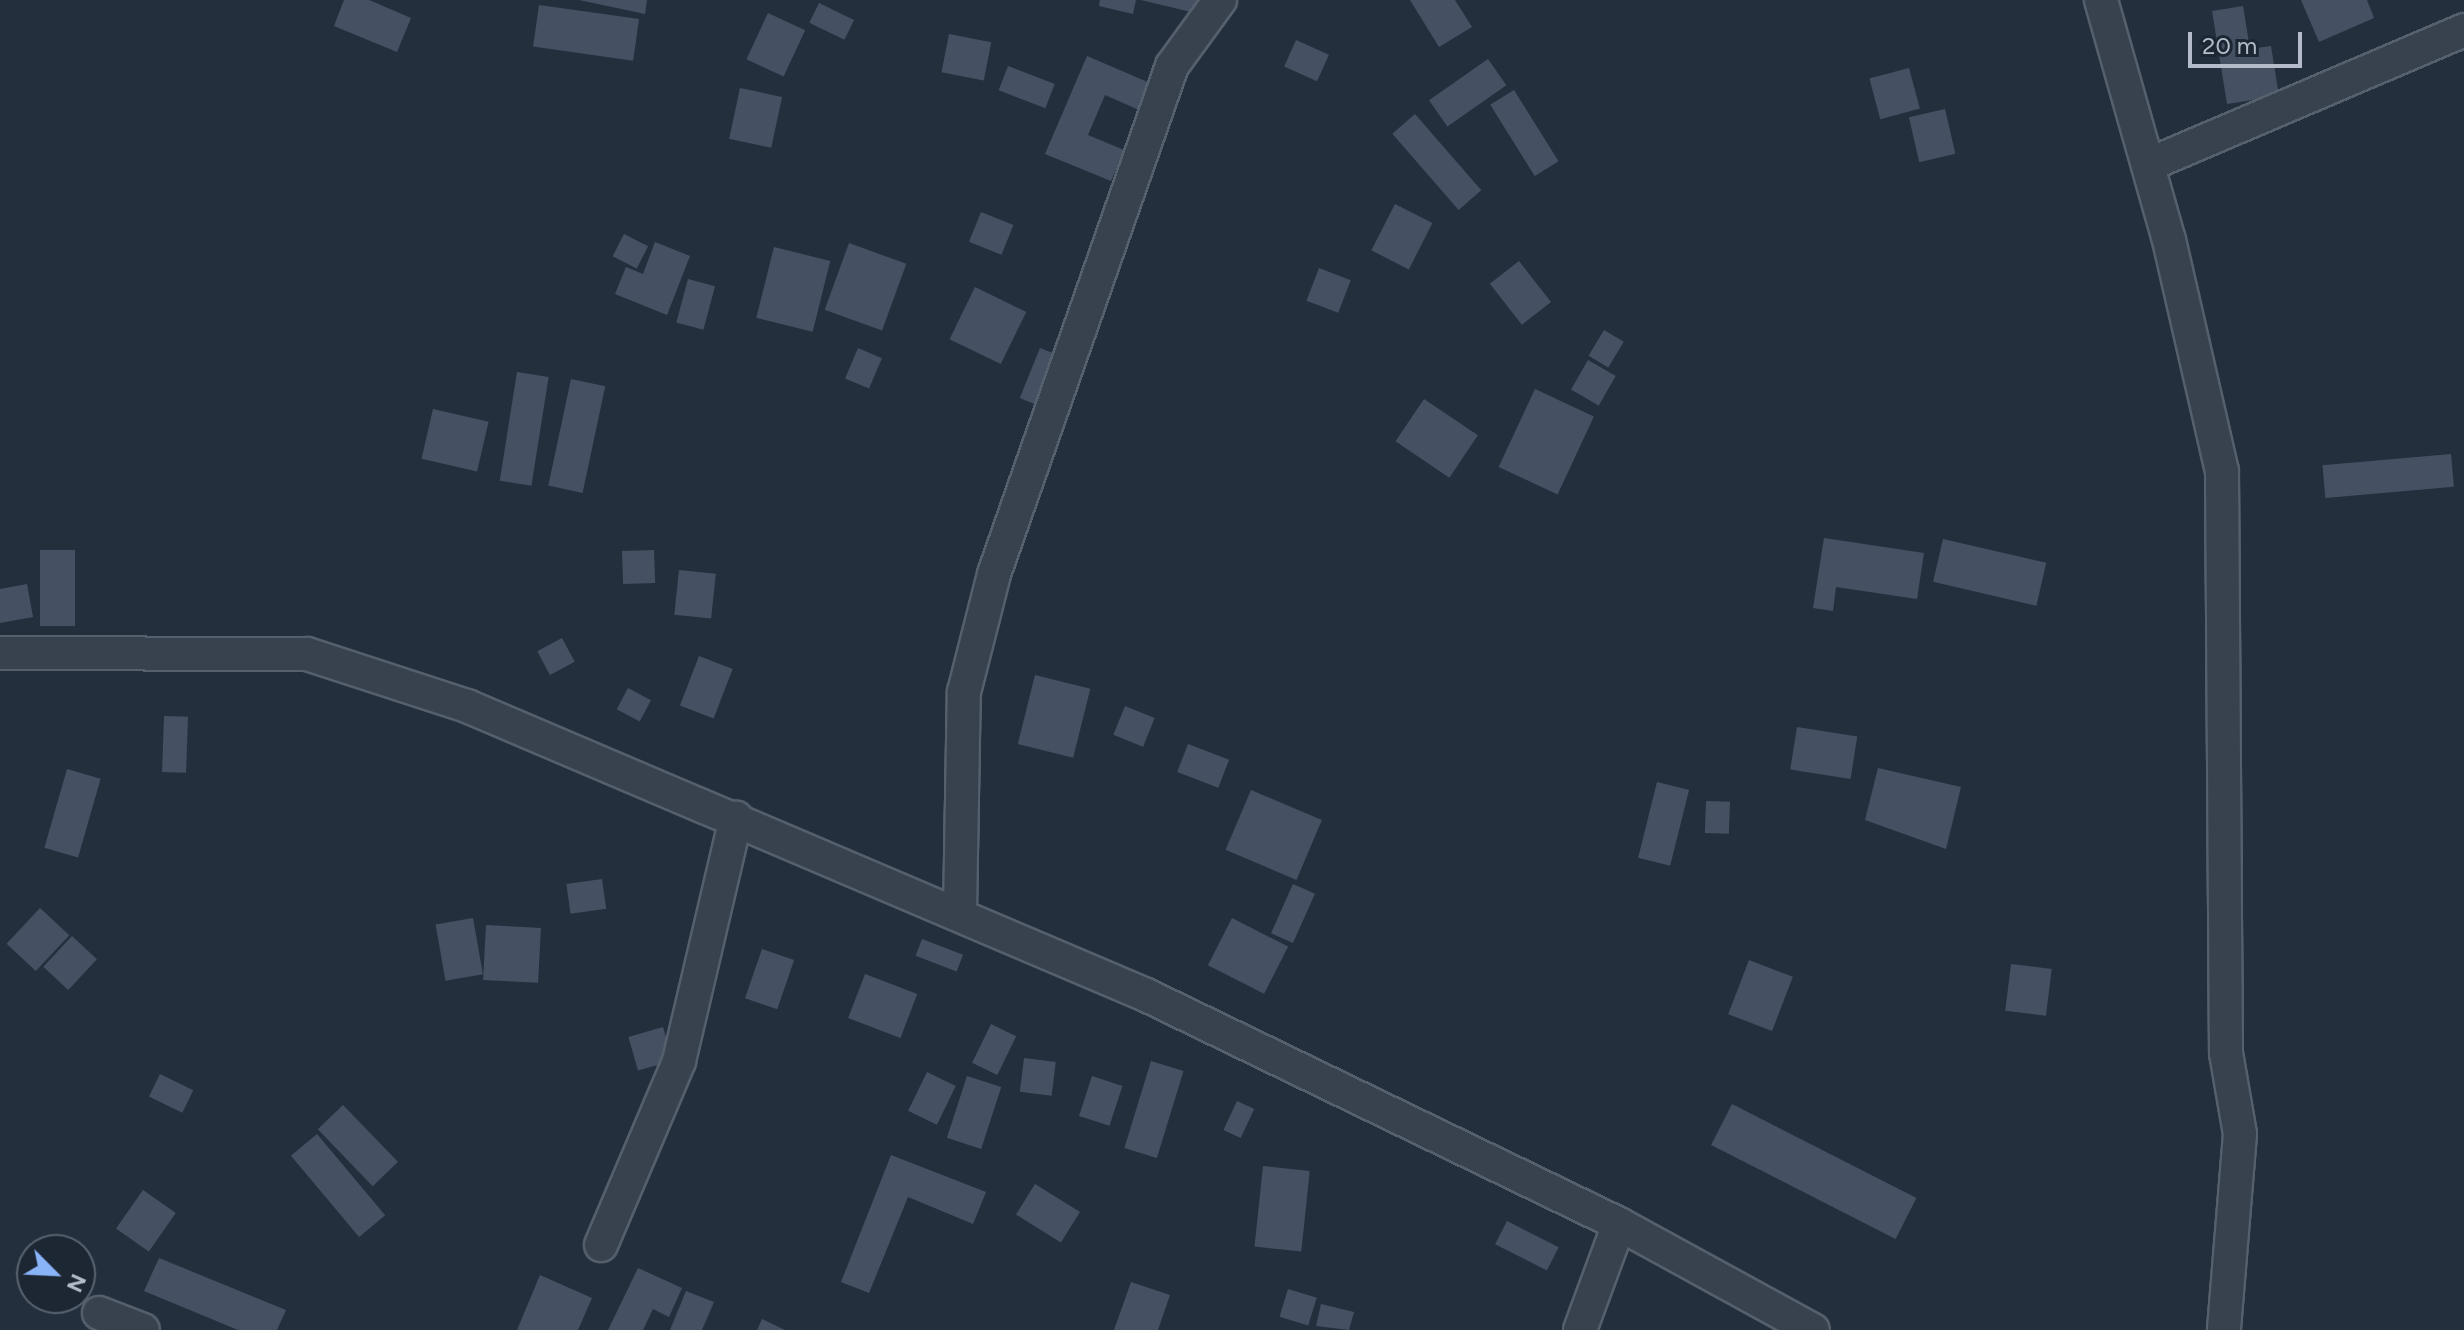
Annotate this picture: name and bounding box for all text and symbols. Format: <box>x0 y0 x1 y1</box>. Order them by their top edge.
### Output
scale bar <box>2192 16 2306 66</box>
text: 20 m <box>2202 31 2257 60</box>
north arrow <box>16 1234 96 1314</box>
text: N <box>61 1270 92 1296</box>

